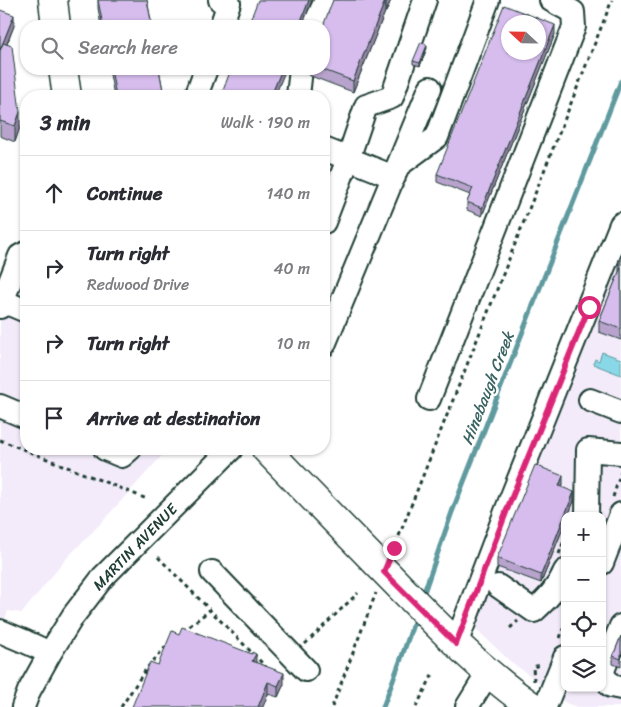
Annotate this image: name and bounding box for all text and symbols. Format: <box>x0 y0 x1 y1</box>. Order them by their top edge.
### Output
north arrow <box>501 15 546 60</box>
search box <box>20 20 330 75</box>
text: Search here <box>78 31 178 64</box>
icon: search <box>38 34 66 62</box>
text: 3 min <box>40 104 90 142</box>
text: Walk · 190 m <box>221 108 310 137</box>
text: Continue <box>87 177 163 210</box>
icon: ahead <box>40 179 68 207</box>
text: 140 m <box>267 179 310 208</box>
text: Turn right <box>87 237 169 270</box>
icon: right <box>40 254 68 282</box>
text: 40 m <box>273 254 310 283</box>
text: Redwood Drive <box>87 270 189 299</box>
route start <box>578 296 601 319</box>
water label: Hinebaugh Creek <box>453 326 523 449</box>
text: Turn right <box>87 327 169 360</box>
icon: right <box>40 329 68 357</box>
text: 10 m <box>277 329 310 358</box>
text: Arrive at destination <box>87 402 260 435</box>
icon: arrive <box>40 404 68 432</box>
street label: MARTIN AVENUE <box>86 496 185 597</box>
map controls <box>561 512 606 692</box>
button: + <box>561 512 606 557</box>
route end <box>383 537 406 560</box>
button: − <box>561 557 606 602</box>
button: locate <box>561 602 606 647</box>
button: layers <box>561 647 606 692</box>

